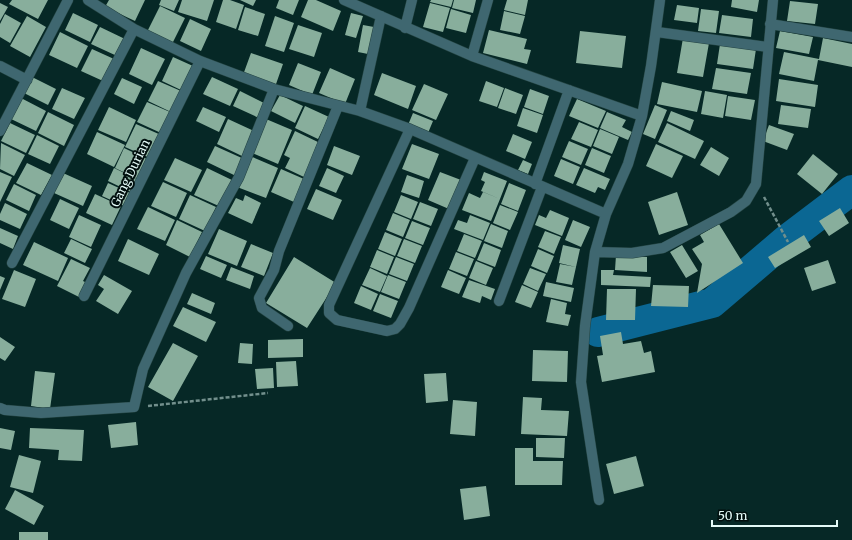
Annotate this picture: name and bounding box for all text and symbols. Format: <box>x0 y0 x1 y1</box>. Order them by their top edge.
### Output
street label: Gang Durian <box>107 137 153 209</box>
scale bar <box>712 502 837 528</box>
text: 50 m <box>718 508 747 523</box>

